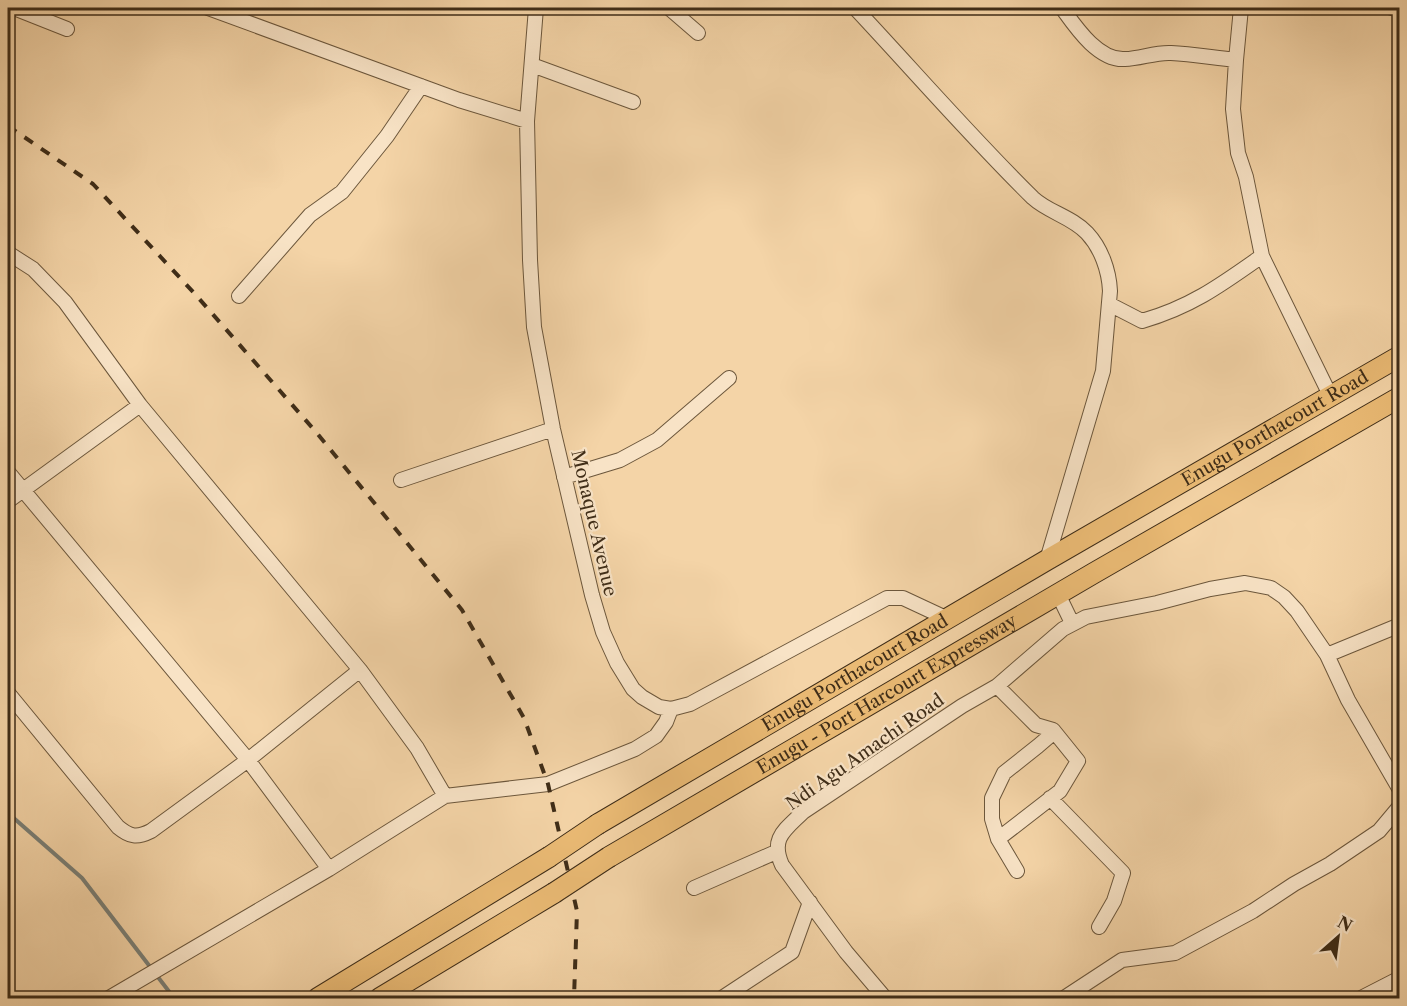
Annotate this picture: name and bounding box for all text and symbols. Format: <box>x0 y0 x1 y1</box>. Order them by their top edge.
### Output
street label: Enugu Porthacourt Road <box>1177 366 1372 491</box>
street label: Monaque Avenue <box>566 448 622 598</box>
street label: Enugu - Port Harcourt Expressway <box>753 609 1022 779</box>
street label: Enugu Porthacourt Road <box>758 610 952 736</box>
street label: Ndi Agu Amachi Road <box>782 689 948 815</box>
north arrow <box>1308 907 1368 967</box>
text: N <box>1334 912 1356 936</box>

